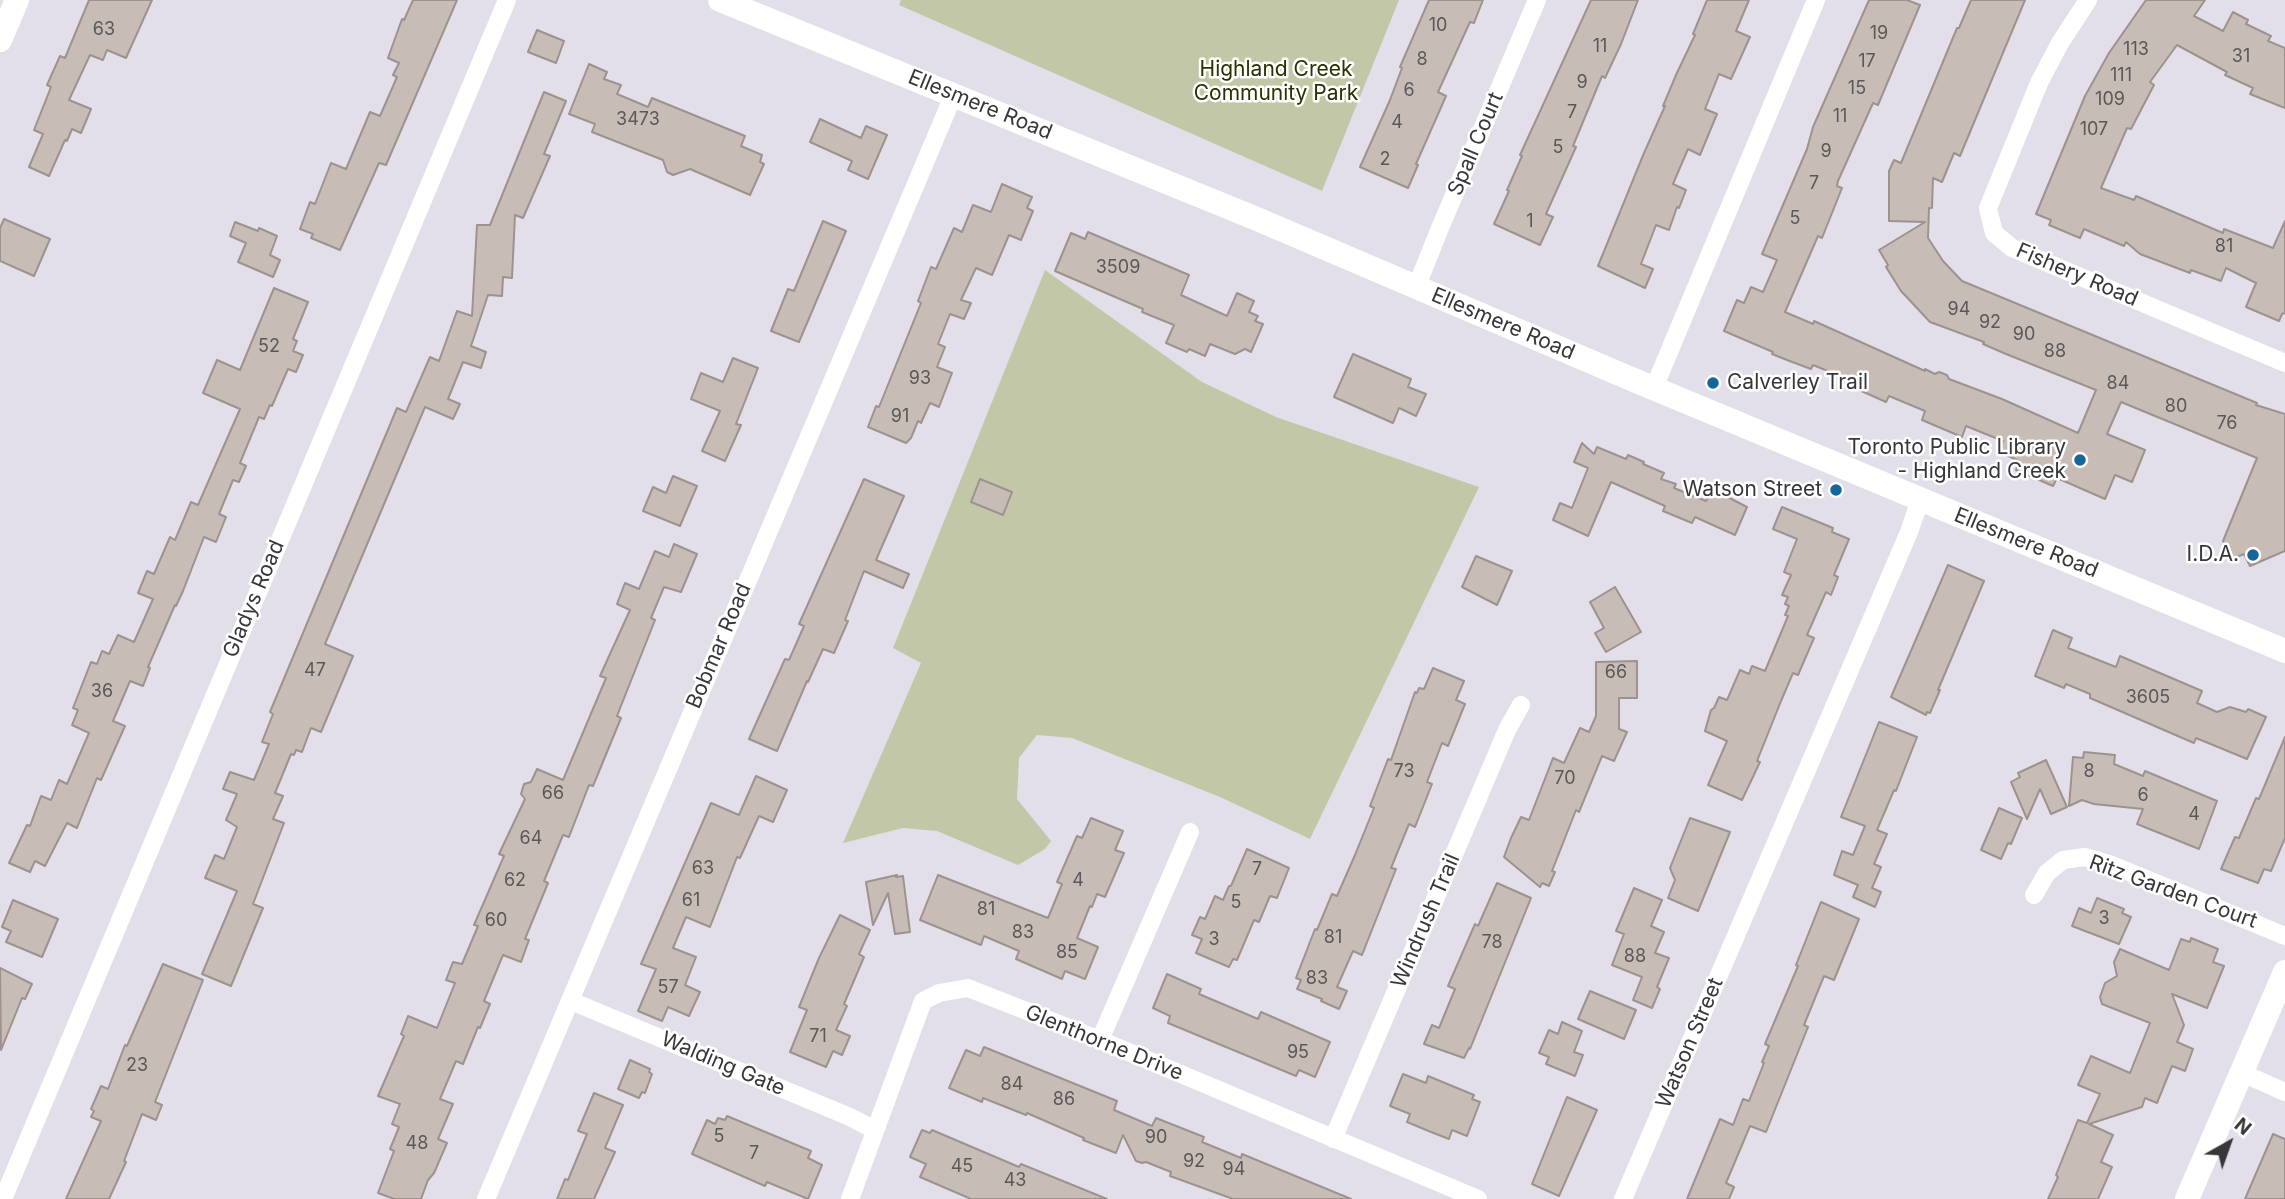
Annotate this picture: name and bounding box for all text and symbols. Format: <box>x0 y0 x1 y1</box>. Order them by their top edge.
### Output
house number: 10 <box>1429 15 1447 37</box>
house number: 63 <box>93 19 115 41</box>
house number: 19 <box>1870 23 1888 45</box>
house number: 11 <box>1593 36 1607 58</box>
house number: 113 <box>2123 39 2149 61</box>
house number: 31 <box>2232 46 2250 68</box>
house number: 8 <box>1416 49 1428 71</box>
house number: 17 <box>1858 51 1876 73</box>
park label: Highland Creek Community Park <box>1194 57 1358 107</box>
street label: Ellesmere Road <box>904 65 1056 145</box>
house number: 111 <box>2110 65 2132 87</box>
house number: 9 <box>1576 72 1588 94</box>
house number: 15 <box>1848 78 1866 100</box>
house number: 6 <box>1403 80 1415 102</box>
street label: Spall Court <box>1443 89 1509 199</box>
house number: 109 <box>2095 89 2125 111</box>
house number: 7 <box>1567 102 1577 124</box>
house number: 11 <box>1833 106 1847 128</box>
house number: 3473 <box>616 109 660 131</box>
house number: 4 <box>1391 112 1403 134</box>
house number: 107 <box>2080 119 2108 141</box>
house number: 5 <box>1553 137 1563 159</box>
house number: 9 <box>1820 141 1832 163</box>
house number: 2 <box>1380 149 1390 171</box>
house number: 7 <box>1809 173 1819 195</box>
house number: 5 <box>1790 208 1800 230</box>
house number: 1 <box>1526 211 1534 233</box>
house number: 81 <box>2215 236 2233 258</box>
street label: Fishery Road <box>2012 238 2142 312</box>
house number: 3509 <box>1096 257 1140 279</box>
street label: Ellesmere Road <box>1428 282 1578 366</box>
house number: 94 <box>1948 299 1970 321</box>
house number: 92 <box>1979 312 2001 334</box>
house number: 90 <box>2013 324 2035 346</box>
house number: 52 <box>258 336 280 358</box>
house number: 88 <box>2044 341 2066 363</box>
house number: 93 <box>909 368 931 390</box>
place label: Calverley Trail <box>1727 370 1868 396</box>
house number: 84 <box>2107 373 2129 395</box>
marker: Calverley Trail <box>1705 375 1721 391</box>
house number: 80 <box>2165 396 2187 418</box>
house number: 91 <box>891 406 909 428</box>
house number: 76 <box>2216 413 2238 435</box>
place label: Toronto Public Library - Highland Creek <box>1847 435 2066 485</box>
marker: Toronto Public Library - Highland Creek <box>2072 452 2088 468</box>
place label: Watson Street <box>1683 477 1822 503</box>
marker: Watson Street <box>1828 482 1844 498</box>
street label: Ellesmere Road <box>1950 503 2102 583</box>
street label: Gladys Road <box>218 537 290 661</box>
place label: I.D.A. <box>2186 542 2239 568</box>
marker: I.D.A. <box>2245 547 2261 563</box>
street label: Bobmar Road <box>681 579 757 713</box>
house number: 47 <box>304 660 326 682</box>
house number: 66 <box>1605 662 1627 684</box>
house number: 36 <box>91 681 113 703</box>
house number: 3605 <box>2126 687 2170 709</box>
house number: 73 <box>1393 761 1415 783</box>
house number: 8 <box>2083 761 2095 783</box>
house number: 70 <box>1554 768 1576 790</box>
house number: 66 <box>542 783 564 805</box>
house number: 6 <box>2137 785 2149 807</box>
house number: 4 <box>2188 804 2200 826</box>
house number: 64 <box>520 828 542 850</box>
street label: Windrush Trail <box>1386 850 1466 992</box>
street label: Ritz Garden Court <box>2086 850 2260 934</box>
house number: 63 <box>692 858 714 880</box>
house number: 7 <box>1252 859 1262 881</box>
house number: 62 <box>504 870 526 892</box>
house number: 4 <box>1072 870 1084 892</box>
house number: 61 <box>682 890 700 912</box>
house number: 5 <box>1231 892 1241 914</box>
house number: 81 <box>977 899 995 921</box>
house number: 3 <box>2098 908 2110 930</box>
house number: 60 <box>485 910 507 932</box>
house number: 83 <box>1012 922 1034 944</box>
house number: 81 <box>1324 927 1342 949</box>
house number: 3 <box>1208 929 1220 951</box>
house number: 78 <box>1481 932 1503 954</box>
house number: 85 <box>1056 942 1078 964</box>
house number: 88 <box>1624 946 1646 968</box>
house number: 83 <box>1306 968 1328 990</box>
street label: Watson Street <box>1651 974 1729 1112</box>
house number: 57 <box>657 977 679 999</box>
street label: Glenthorne Drive <box>1021 1000 1187 1086</box>
house number: 71 <box>809 1026 827 1048</box>
street label: Walding Gate <box>657 1027 789 1101</box>
house number: 95 <box>1287 1042 1309 1064</box>
house number: 23 <box>126 1055 148 1077</box>
house number: 84 <box>1001 1074 1023 1096</box>
house number: 86 <box>1053 1089 1075 1111</box>
north arrow <box>2194 1108 2264 1178</box>
text: N <box>2230 1113 2256 1140</box>
house number: 5 <box>714 1126 724 1148</box>
house number: 90 <box>1145 1127 1167 1149</box>
house number: 48 <box>406 1133 428 1155</box>
house number: 7 <box>749 1143 759 1165</box>
house number: 92 <box>1183 1151 1205 1173</box>
house number: 45 <box>951 1156 973 1178</box>
house number: 94 <box>1223 1159 1245 1181</box>
house number: 43 <box>1004 1170 1026 1192</box>

